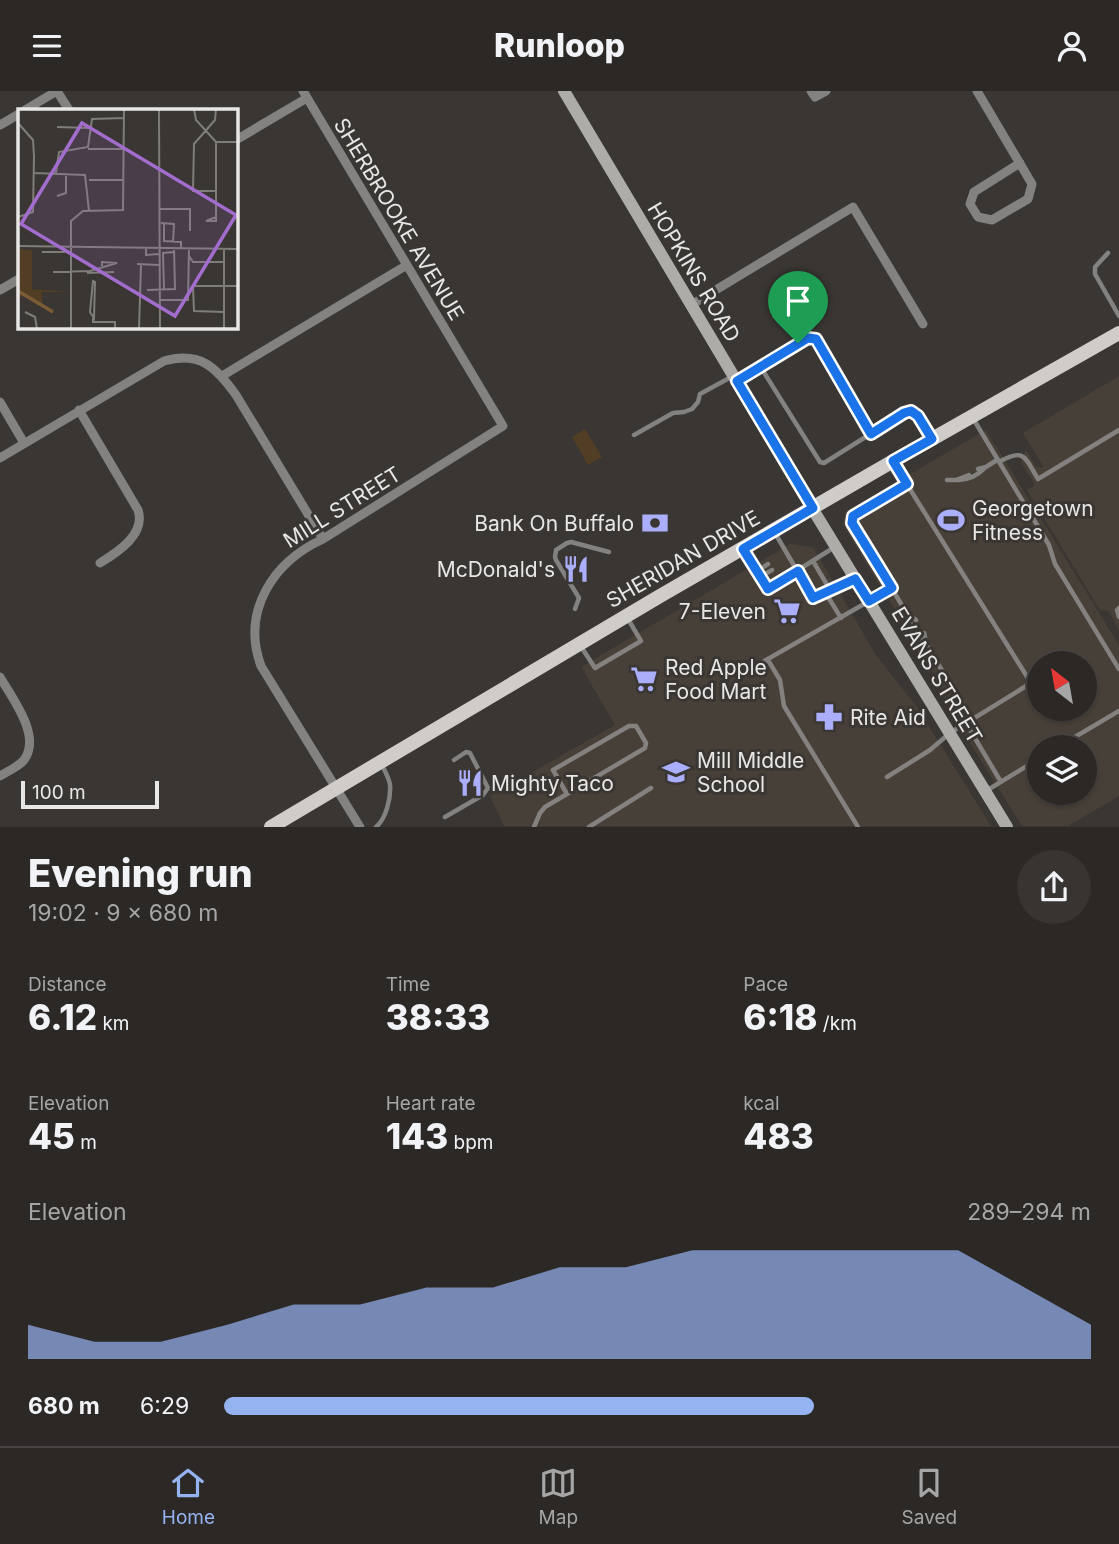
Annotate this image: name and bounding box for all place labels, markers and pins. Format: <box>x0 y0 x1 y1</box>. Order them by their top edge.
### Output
pin <box>768 271 828 343</box>
place label: Georgetown Fitness <box>972 496 1094 545</box>
sports icon: Georgetown Fitness <box>936 505 966 535</box>
bank icon: Bank On Buffalo <box>640 508 670 538</box>
place label: Bank On Buffalo <box>474 511 634 536</box>
restaurant icon: McDonald's <box>561 554 591 584</box>
place label: McDonald's <box>437 557 555 582</box>
supermarket icon: 7-Eleven <box>772 596 802 626</box>
place label: 7-Eleven <box>679 599 766 624</box>
place label: Red Apple Food Mart <box>665 655 767 704</box>
supermarket icon: Red Apple Food Mart <box>629 664 659 694</box>
pharmacy icon: Rite Aid <box>814 702 844 732</box>
place label: Rite Aid <box>850 705 926 730</box>
place label: Mill Middle School <box>697 748 804 797</box>
school or university icon: Mill Middle School <box>661 757 691 787</box>
restaurant icon: Mighty Taco <box>455 768 485 798</box>
place label: Mighty Taco <box>491 771 614 796</box>

